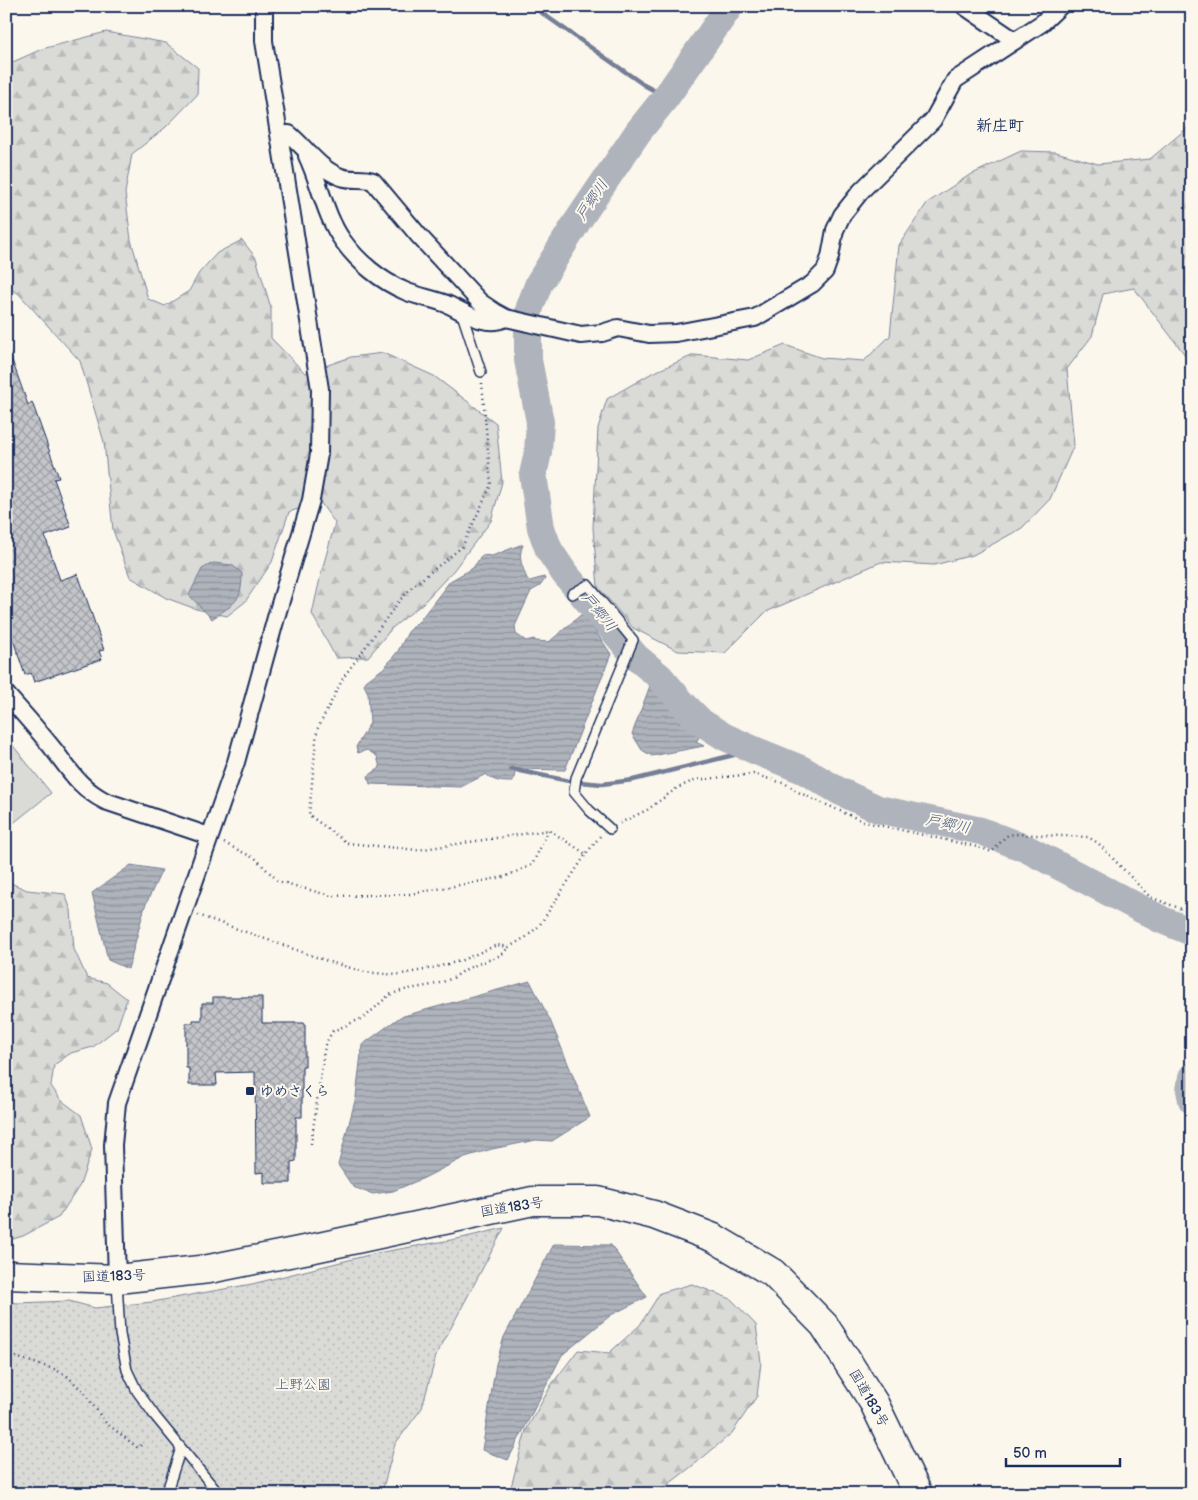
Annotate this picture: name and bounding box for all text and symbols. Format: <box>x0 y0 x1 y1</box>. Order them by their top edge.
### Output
district label: 新庄町 <box>976 117 1024 136</box>
water label: 戸郷川 <box>572 176 612 224</box>
water label: 戸郷川 <box>577 589 621 635</box>
water label: 戸郷川 <box>924 810 972 838</box>
place label: ゆめさくら <box>260 1083 330 1100</box>
marker: ゆめさくら <box>244 1085 256 1097</box>
street label: 国道183号 <box>479 1194 545 1220</box>
street label: 国道183号 <box>82 1266 146 1286</box>
street label: 国道183号 <box>846 1366 892 1430</box>
park label: 上野公園 <box>275 1376 331 1393</box>
scale bar <box>1006 1435 1119 1467</box>
text: 50 m <box>1013 1444 1047 1463</box>

